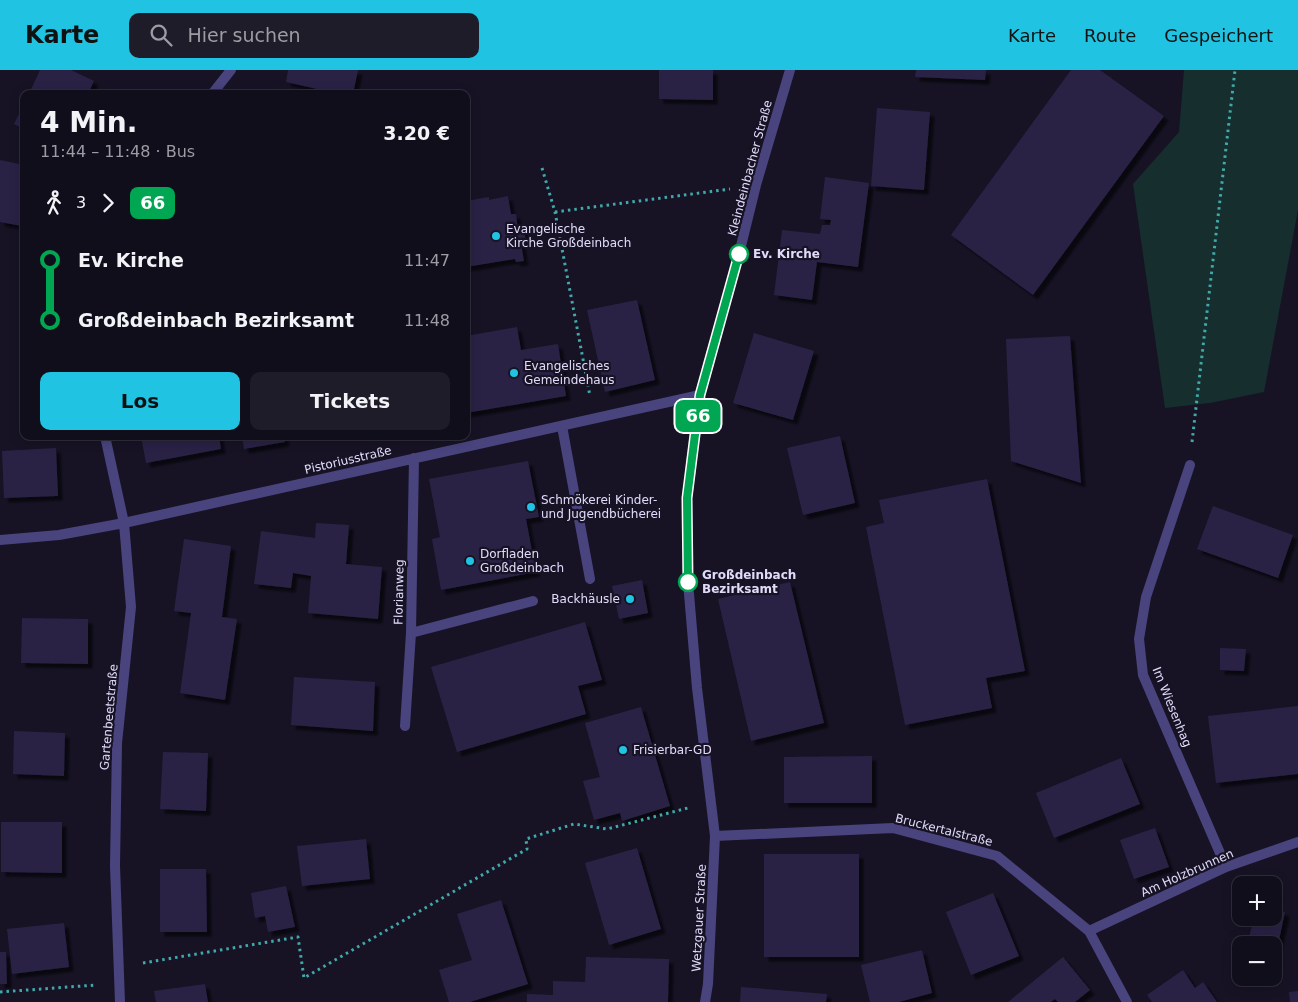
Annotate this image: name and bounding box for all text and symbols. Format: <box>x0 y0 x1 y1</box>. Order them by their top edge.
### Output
search box <box>129 13 479 58</box>
text: Karte <box>25 21 99 49</box>
icon: search <box>147 21 175 49</box>
text: Hier suchen <box>187 24 301 46</box>
text: Karte <box>1008 25 1056 46</box>
text: Route <box>1084 25 1136 46</box>
text: Gespeichert <box>1164 25 1273 46</box>
street label: Kleindeinbacher Straße <box>725 98 775 238</box>
text: 4 Min. <box>40 106 137 139</box>
text: 3.20 € <box>383 122 450 144</box>
text: 11:44 – 11:48 · Bus <box>40 142 195 161</box>
icon: walk <box>40 189 68 217</box>
icon: forward <box>94 189 122 217</box>
text: 66 <box>140 192 165 213</box>
text: 3 <box>76 193 86 212</box>
place label: Evangelische Kirche Großdeinbach <box>506 222 631 250</box>
marker: Evangelische Kirche Großdeinbach <box>490 230 502 242</box>
marker: Ev. Kirche <box>729 244 749 264</box>
place label: Ev. Kirche <box>753 247 820 261</box>
text: Ev. Kirche <box>78 249 184 271</box>
text: 11:47 <box>404 251 450 270</box>
text: Großdeinbach Bezirksamt <box>78 309 354 331</box>
text: 11:48 <box>404 311 450 330</box>
place label: Evangelisches Gemeindehaus <box>524 359 615 387</box>
marker: Evangelisches Gemeindehaus <box>508 367 520 379</box>
button: Los <box>40 372 240 430</box>
button: Tickets <box>250 372 450 430</box>
line badge: 66 <box>676 400 720 432</box>
text: 66 <box>685 405 711 426</box>
street label: Pistoriusstraße <box>303 443 393 477</box>
place label: Schmökerei Kinder- und Jugendbücherei <box>541 493 661 521</box>
marker: Schmökerei Kinder- und Jugendbücherei <box>525 501 537 513</box>
place label: Dorfladen Großdeinbach <box>480 547 564 575</box>
marker: Dorfladen Großdeinbach <box>464 555 476 567</box>
street label: Florianweg <box>391 559 407 625</box>
place label: Großdeinbach Bezirksamt <box>702 568 796 596</box>
marker: Großdeinbach Bezirksamt <box>678 572 698 592</box>
place label: Backhäusle <box>551 592 620 606</box>
marker: Backhäusle <box>624 593 636 605</box>
street label: Gartenbeetstraße <box>97 663 121 771</box>
street label: Im Wiesenhag <box>1150 665 1194 749</box>
place label: Frisierbar-GD <box>633 743 712 757</box>
marker: Frisierbar-GD <box>617 744 629 756</box>
street label: Bruckertalstraße <box>894 811 994 849</box>
street label: Am Holzbrunnen <box>1138 846 1236 900</box>
street label: Wetzgauer Straße <box>689 864 709 972</box>
map controls <box>1232 876 1282 986</box>
button: + <box>1232 876 1282 926</box>
button: − <box>1232 936 1282 986</box>

